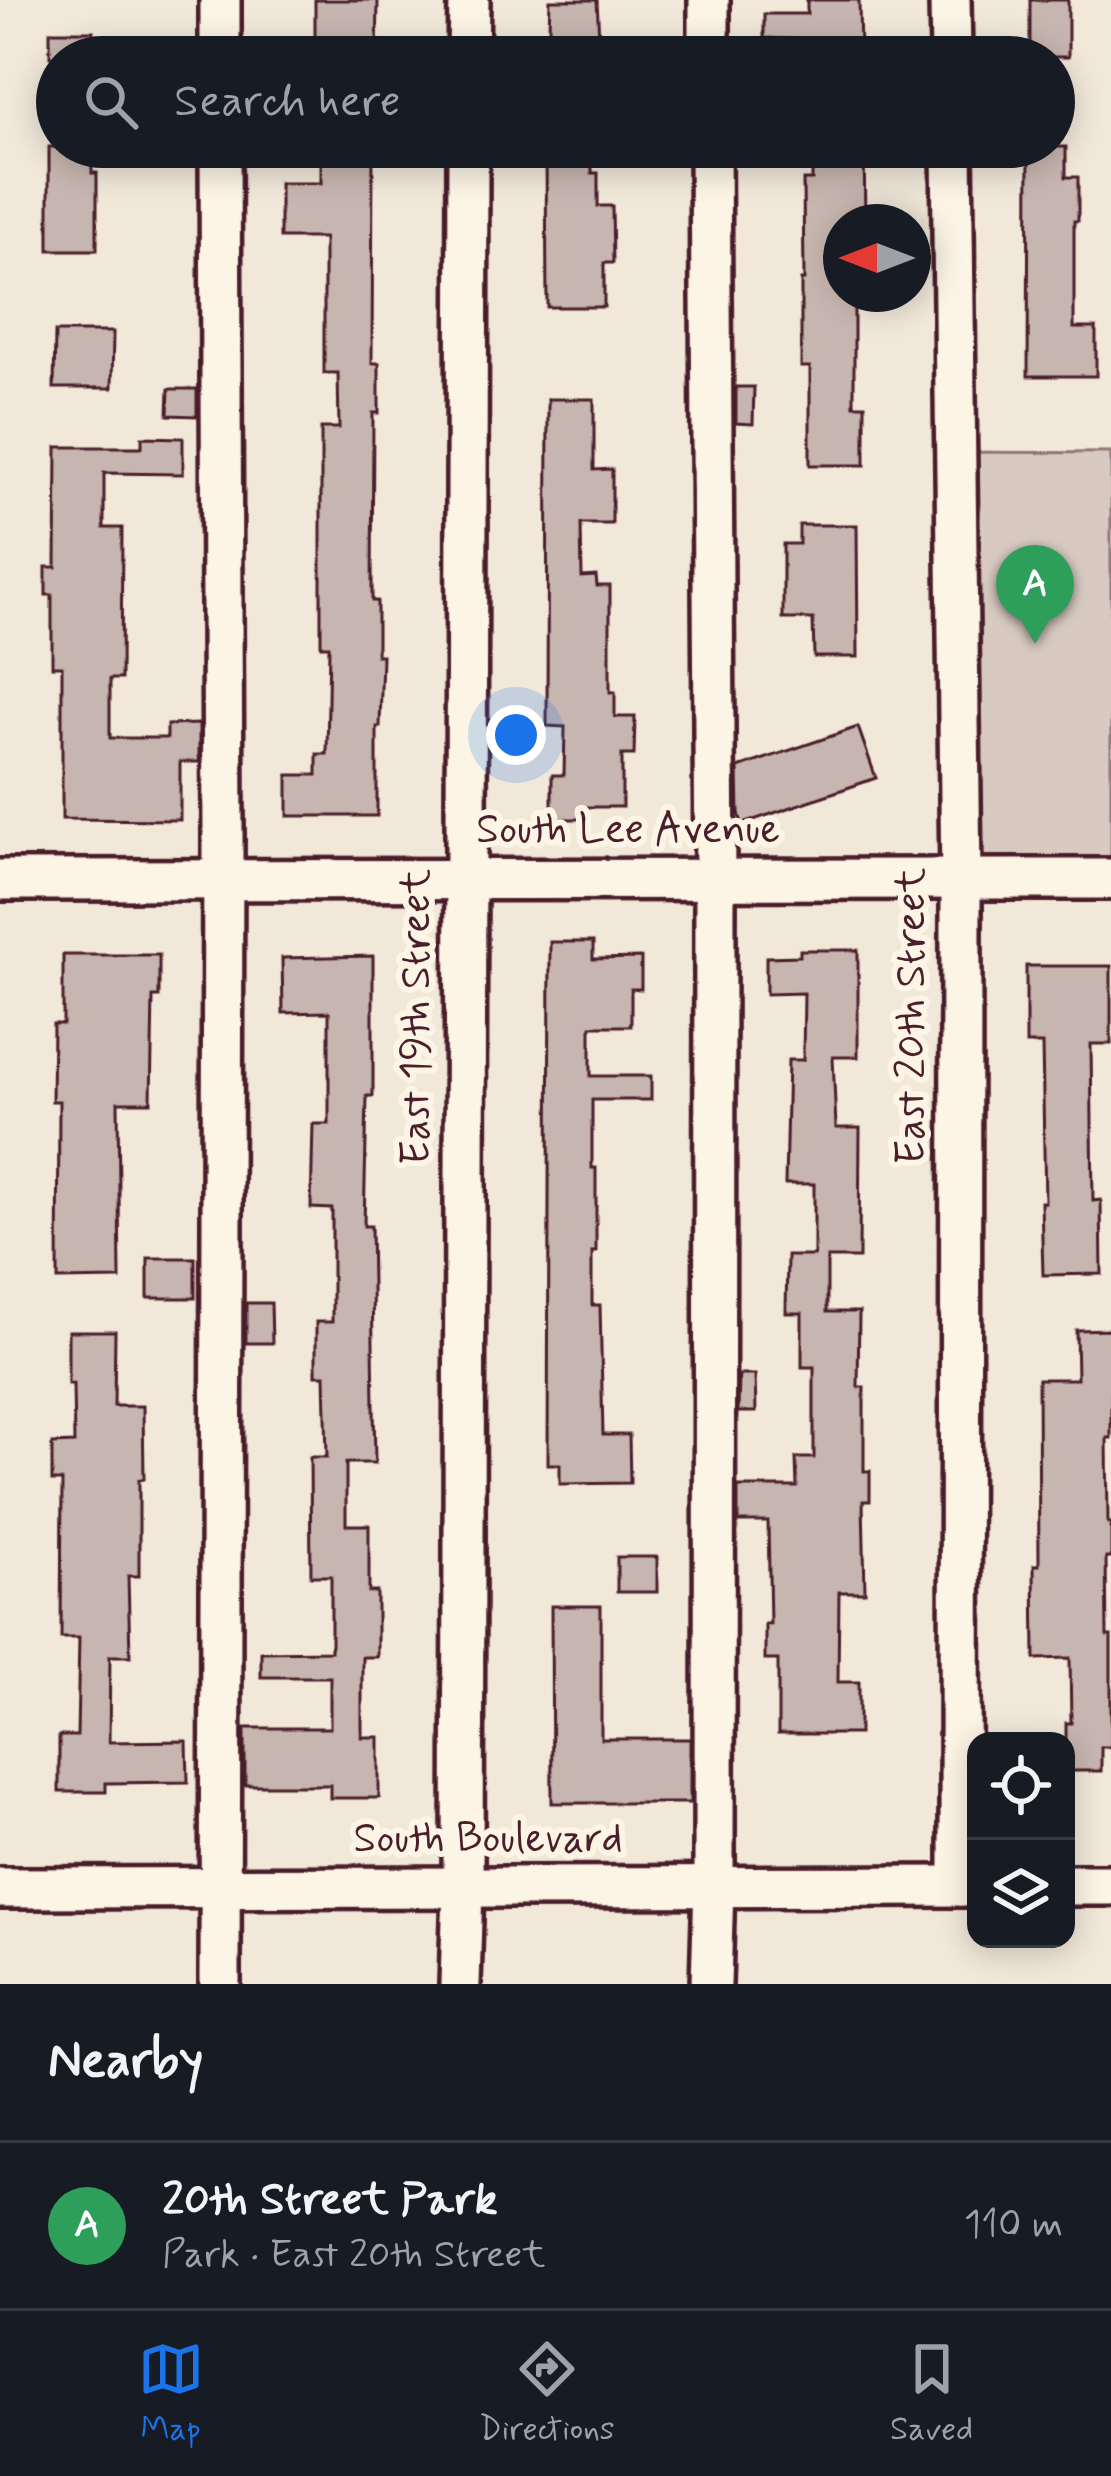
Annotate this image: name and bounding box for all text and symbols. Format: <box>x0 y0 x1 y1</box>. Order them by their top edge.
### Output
search box <box>36 36 1075 168</box>
icon: search <box>78 69 144 135</box>
text: Search here <box>174 73 401 132</box>
north arrow <box>823 204 931 312</box>
pin: A <box>996 545 1074 644</box>
your location <box>486 705 546 765</box>
street label: South Lee Avenue <box>476 803 780 858</box>
street label: East 20th Street <box>885 867 940 1165</box>
street label: East 19th Street <box>390 869 445 1165</box>
map controls <box>967 1732 1075 1948</box>
button: locate <box>967 1732 1075 1840</box>
street label: South Boulevard <box>353 1812 623 1867</box>
button: layers <box>967 1840 1075 1948</box>
text: Nearby <box>48 2029 203 2095</box>
text: 20th Street Park <box>162 2171 497 2230</box>
text: A <box>74 2200 100 2251</box>
text: 110 m <box>964 2200 1063 2251</box>
text: Park · East 20th Street <box>162 2230 545 2281</box>
tab: Map <box>138 2336 204 2452</box>
tab: Directions <box>479 2336 615 2452</box>
tab: Saved <box>890 2336 973 2452</box>

